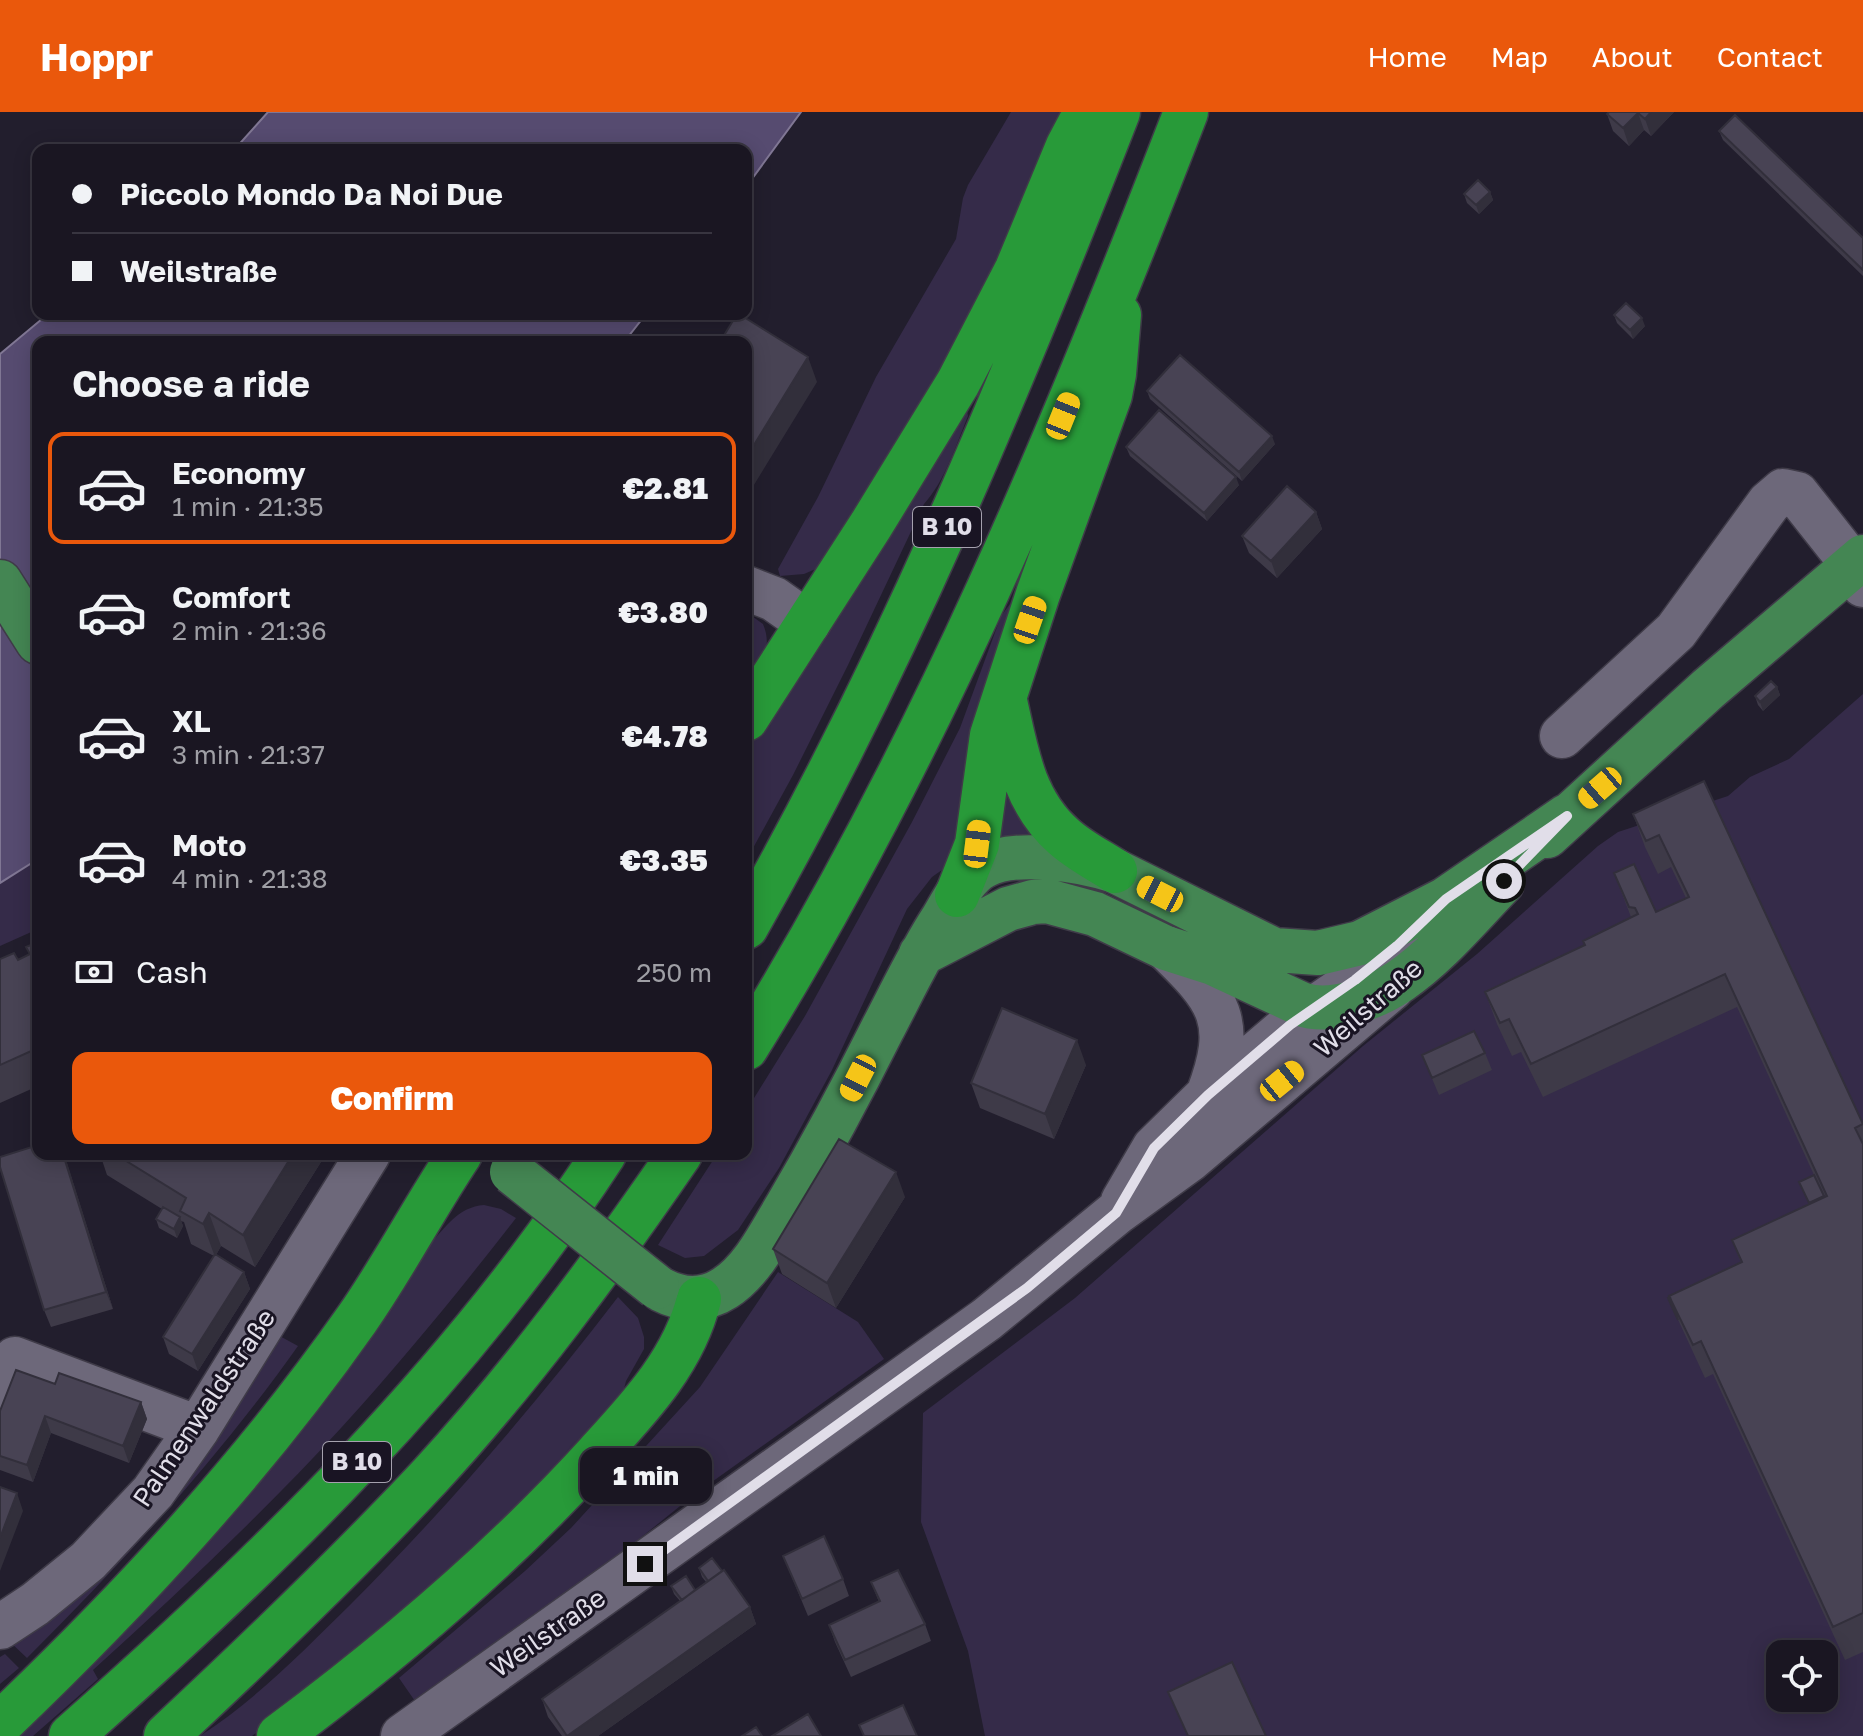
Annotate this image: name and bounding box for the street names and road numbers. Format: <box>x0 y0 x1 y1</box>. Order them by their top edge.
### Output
road number: B 10 <box>913 507 981 547</box>
street label: Weilstraße <box>1307 952 1428 1063</box>
street label: Palmenwaldstraße <box>126 1303 281 1512</box>
road number: B 10 <box>323 1442 391 1482</box>
street label: Weilstraße <box>484 1582 611 1683</box>

